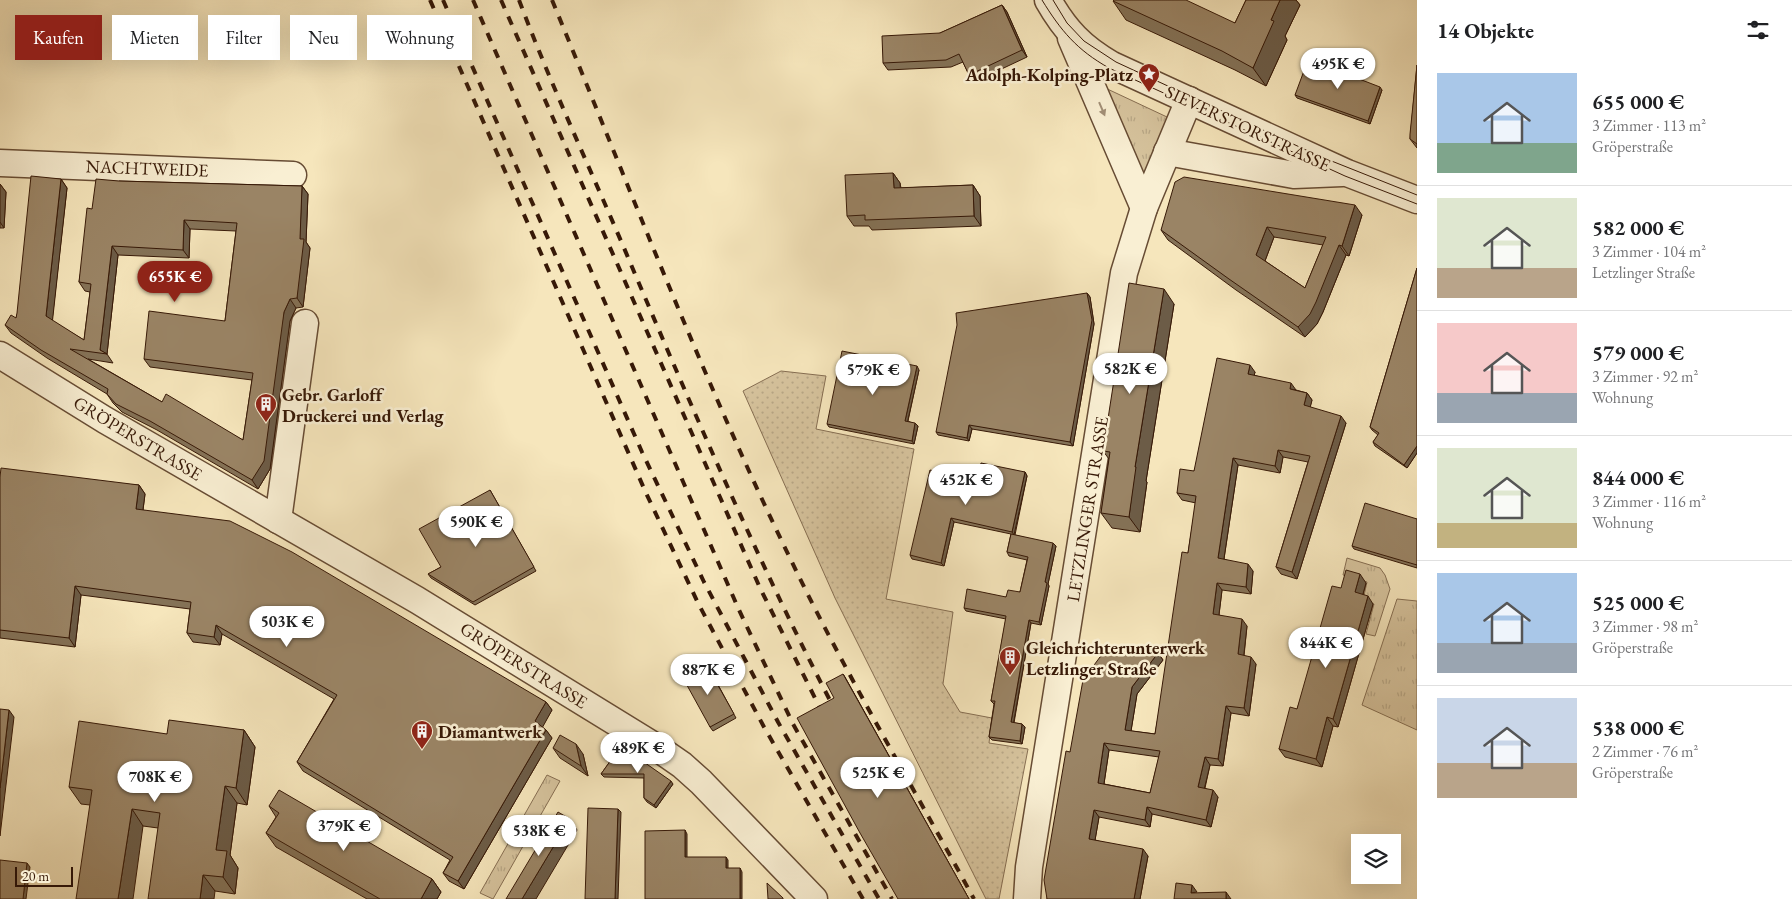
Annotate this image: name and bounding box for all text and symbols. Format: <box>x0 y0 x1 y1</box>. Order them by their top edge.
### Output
chip: Kaufen <box>15 15 102 60</box>
chip: Mieten <box>112 15 198 60</box>
chip: Filter <box>208 15 280 60</box>
chip: Neu <box>290 15 357 60</box>
chip: Wohnung <box>367 15 472 60</box>
icon: filters <box>1744 16 1772 44</box>
text: 14 Objekte <box>1437 17 1534 44</box>
pin: 495K € <box>1297 48 1379 90</box>
text: 495K € <box>1311 53 1365 74</box>
place icon: Adolph-Kolping-Platz <box>1137 62 1161 93</box>
place label: Adolph-Kolping-Platz <box>964 63 1133 86</box>
street label: SIEVERSTORSTRASSE <box>1162 80 1334 176</box>
text: 655 000 € <box>1592 88 1684 115</box>
icon: home <box>1477 93 1537 153</box>
one-way arrow <box>1099 102 1107 116</box>
text: 3 Zimmer · 113 m² <box>1592 115 1706 136</box>
text: Gröperstraße <box>1592 136 1673 157</box>
street label: NACHTWEIDE <box>85 154 209 182</box>
text: 582 000 € <box>1592 214 1684 241</box>
icon: home <box>1477 218 1537 278</box>
text: 3 Zimmer · 104 m² <box>1592 241 1706 262</box>
pin: 655K € <box>134 260 216 303</box>
text: Letzlinger Straße <box>1592 262 1695 283</box>
text: 655K € <box>148 266 202 287</box>
text: 579 000 € <box>1592 339 1684 366</box>
icon: home <box>1477 343 1537 403</box>
pin: 582K € <box>1089 352 1171 395</box>
pin: 579K € <box>832 354 914 396</box>
text: 582K € <box>1103 358 1157 379</box>
text: 579K € <box>846 359 900 380</box>
text: 3 Zimmer · 92 m² <box>1592 366 1698 387</box>
place label: Gebr. Garloff Druckerei und Verlag <box>282 383 445 427</box>
text: Wohnung <box>1592 387 1653 408</box>
street label: GRÖPERSTRASSE <box>70 391 206 485</box>
building icon: Gebr. Garloff Druckerei und Verlag <box>254 392 278 423</box>
street label: LETZLINGER STRASSE <box>1061 415 1113 603</box>
pin: 452K € <box>925 464 1007 506</box>
text: 844 000 € <box>1592 464 1684 491</box>
icon: home <box>1477 468 1537 528</box>
text: 452K € <box>939 469 993 490</box>
text: 3 Zimmer · 116 m² <box>1592 491 1706 512</box>
pin: 590K € <box>435 506 517 548</box>
text: 590K € <box>449 511 503 532</box>
text: Wohnung <box>1592 512 1653 533</box>
text: 525 000 € <box>1592 589 1684 616</box>
icon: home <box>1477 593 1537 653</box>
pin: 503K € <box>246 606 328 648</box>
text: 503K € <box>260 611 314 632</box>
text: 3 Zimmer · 98 m² <box>1592 616 1698 637</box>
street label: GRÖPERSTRASSE <box>456 617 592 713</box>
pin: 844K € <box>1285 626 1367 669</box>
text: 844K € <box>1299 632 1353 653</box>
place label: Gleichrichterunterwerk Letzlinger Straße <box>1026 636 1206 680</box>
text: Gröperstraße <box>1592 637 1673 658</box>
building icon: Gleichrichterunterwerk Letzlinger Straße <box>998 645 1022 676</box>
pin: 887K € <box>667 654 749 696</box>
text: 887K € <box>681 659 735 680</box>
text: 538 000 € <box>1592 714 1684 741</box>
icon: home <box>1477 718 1537 778</box>
building icon: Diamantwerk <box>410 719 434 750</box>
place label: Diamantwerk <box>438 720 543 743</box>
pin: 489K € <box>597 732 679 774</box>
text: 489K € <box>611 737 665 758</box>
text: 2 Zimmer · 76 m² <box>1592 741 1698 762</box>
pin: 525K € <box>837 756 919 799</box>
pin: 708K € <box>114 760 196 803</box>
text: 525K € <box>851 762 905 783</box>
text: Gröperstraße <box>1592 762 1673 783</box>
text: 708K € <box>128 766 182 787</box>
pin: 379K € <box>303 810 385 852</box>
pin: 538K € <box>498 814 580 857</box>
text: 379K € <box>317 815 371 836</box>
text: 538K € <box>512 820 566 841</box>
map controls <box>1351 834 1401 884</box>
button: layers <box>1351 834 1401 884</box>
scale bar <box>15 864 72 887</box>
text: 20 m <box>22 867 49 885</box>

